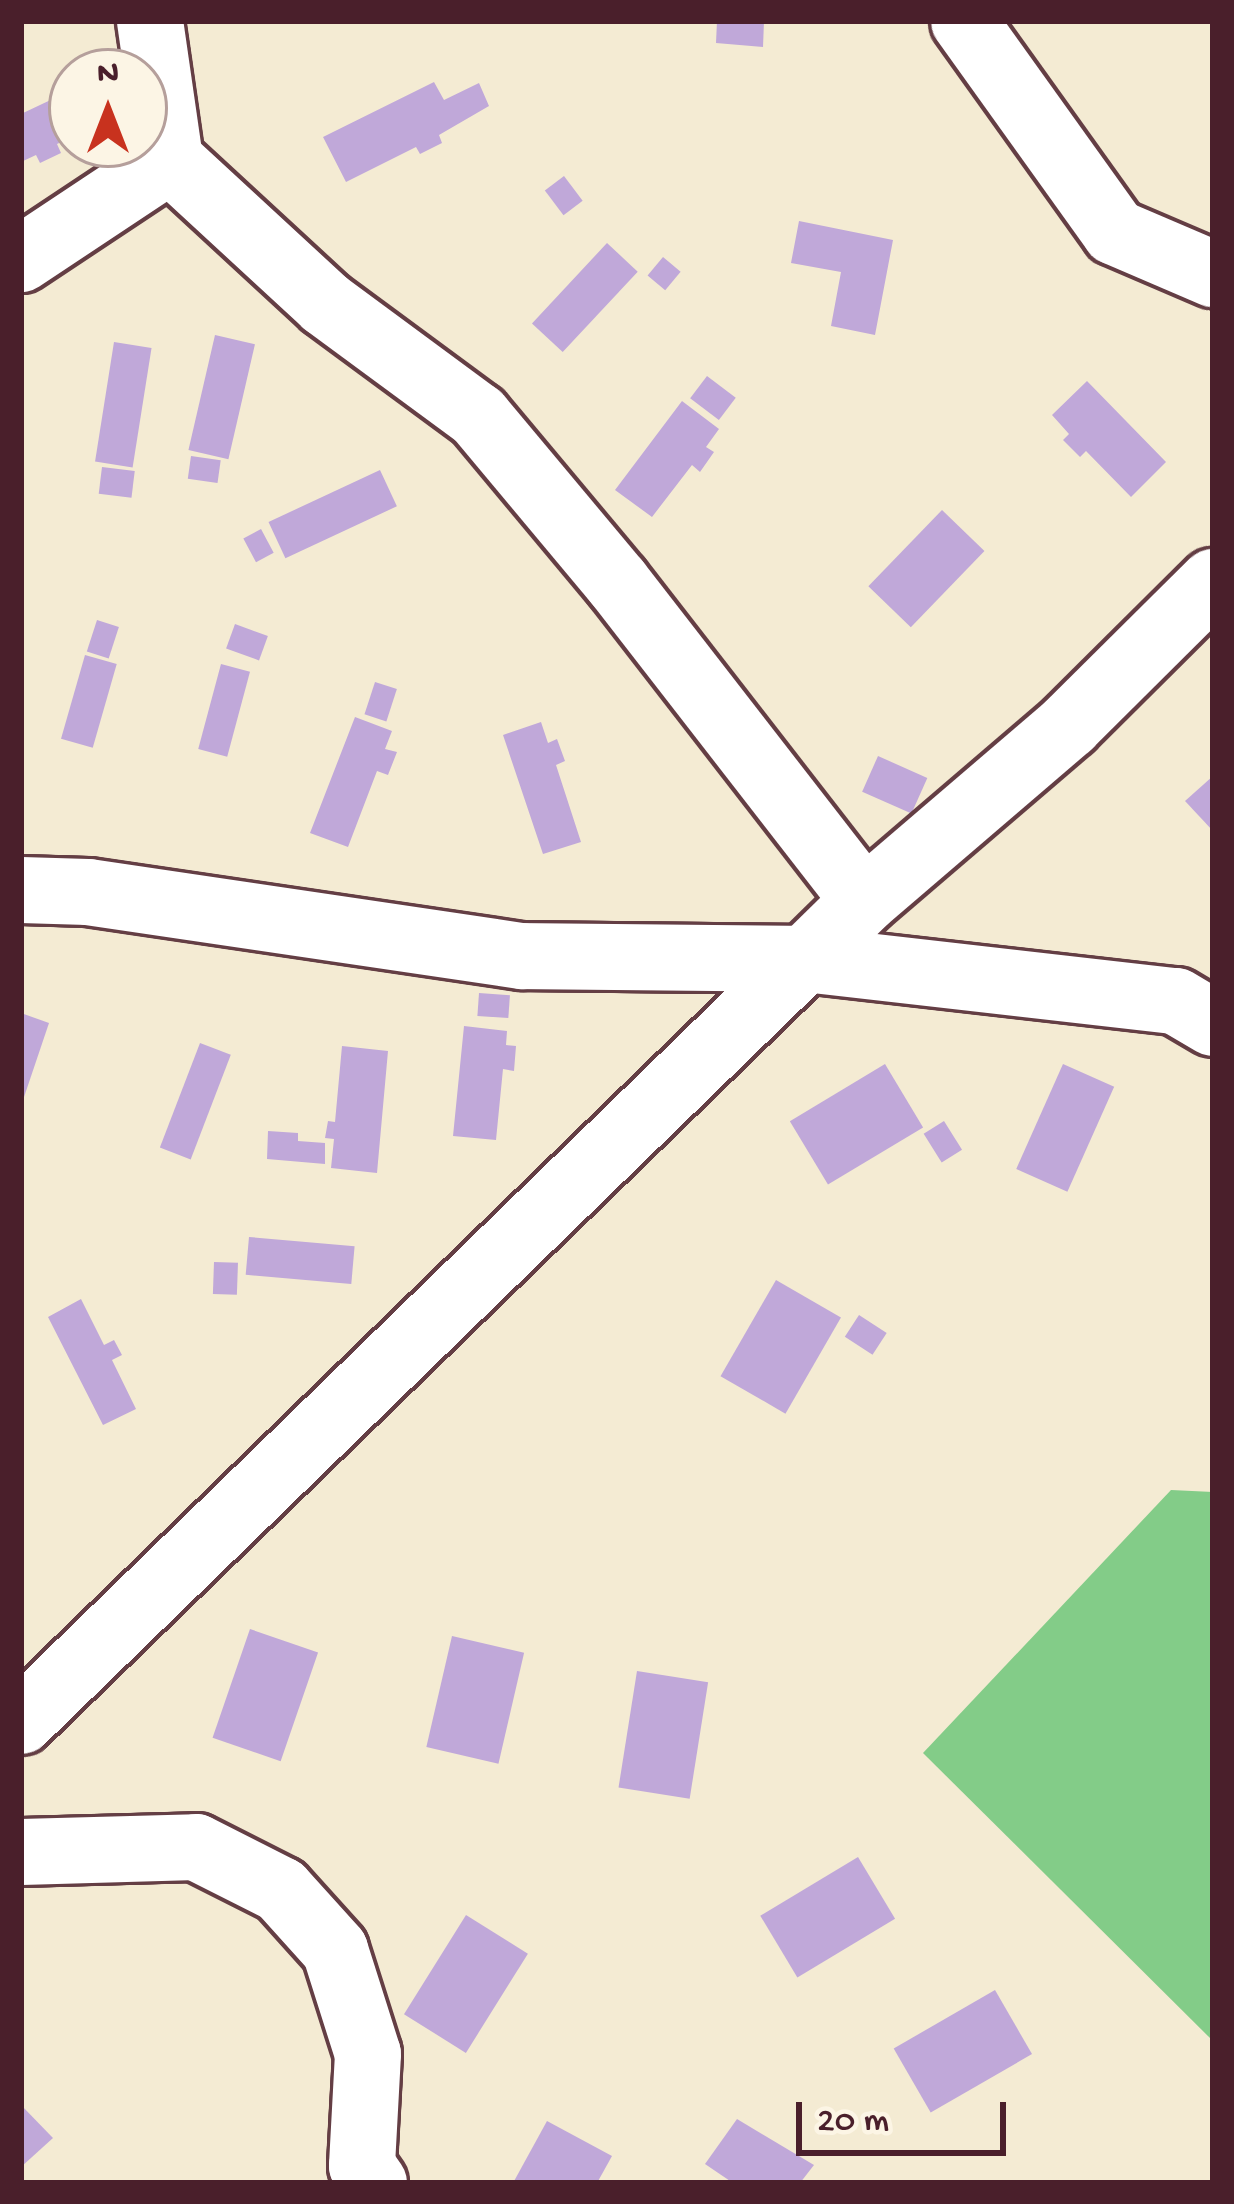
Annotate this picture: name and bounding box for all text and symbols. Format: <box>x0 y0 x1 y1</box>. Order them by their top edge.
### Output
north arrow <box>48 48 168 168</box>
text: N <box>97 56 119 94</box>
scale bar <box>802 2078 1012 2152</box>
text: 20 m <box>817 2101 889 2144</box>

